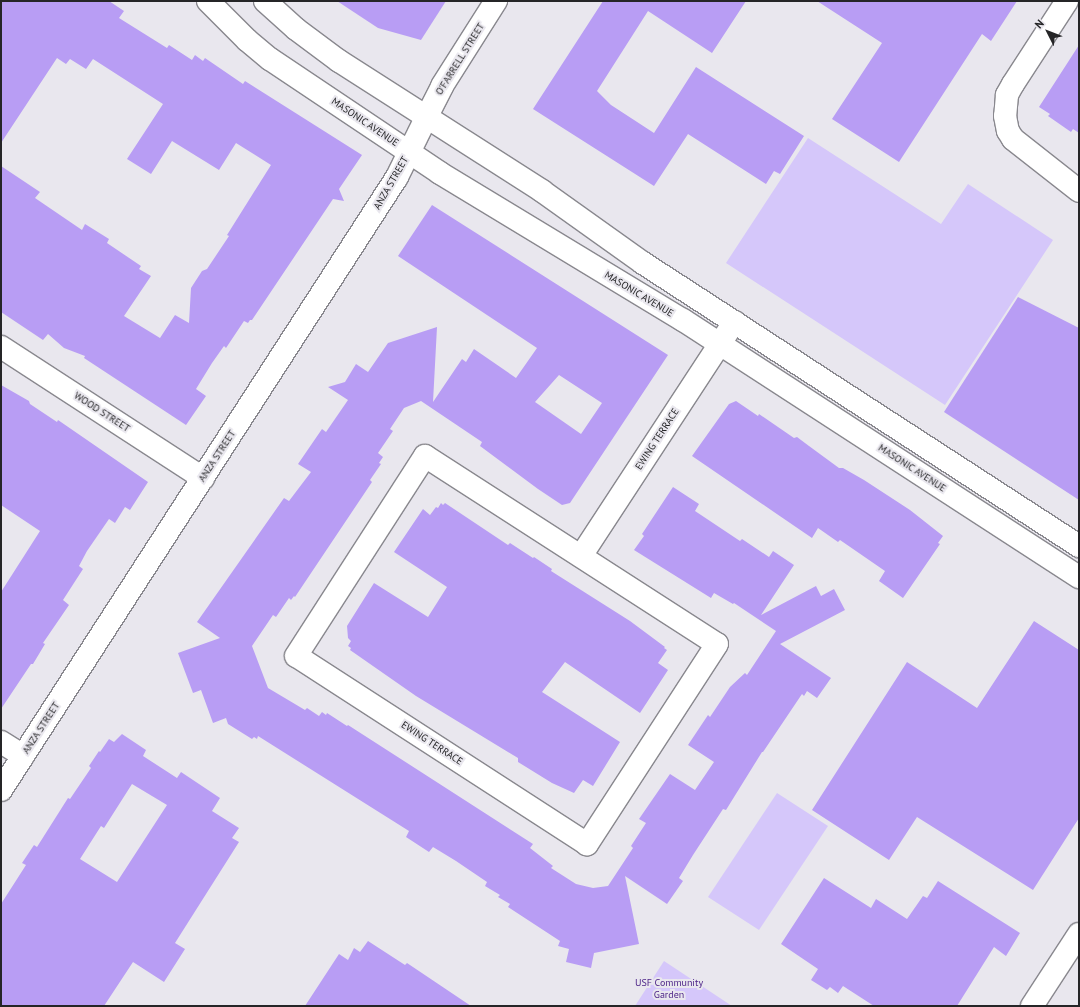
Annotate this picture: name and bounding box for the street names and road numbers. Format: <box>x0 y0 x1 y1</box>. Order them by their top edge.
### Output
street label: O'FARRELL STREET <box>433 21 487 97</box>
street label: MASONIC AVENUE <box>329 95 401 149</box>
street label: ANZA STREET <box>371 154 411 212</box>
street label: MASONIC AVENUE <box>602 269 676 319</box>
street label: WOOD STREET <box>72 390 132 434</box>
street label: EWING TERRACE <box>633 406 681 472</box>
street label: ANZA STREET <box>196 428 238 484</box>
street label: MASONIC AVENUE <box>876 441 948 495</box>
street label: ANZA STREET <box>20 700 62 756</box>
street label: EWING TERRACE <box>399 719 465 767</box>

